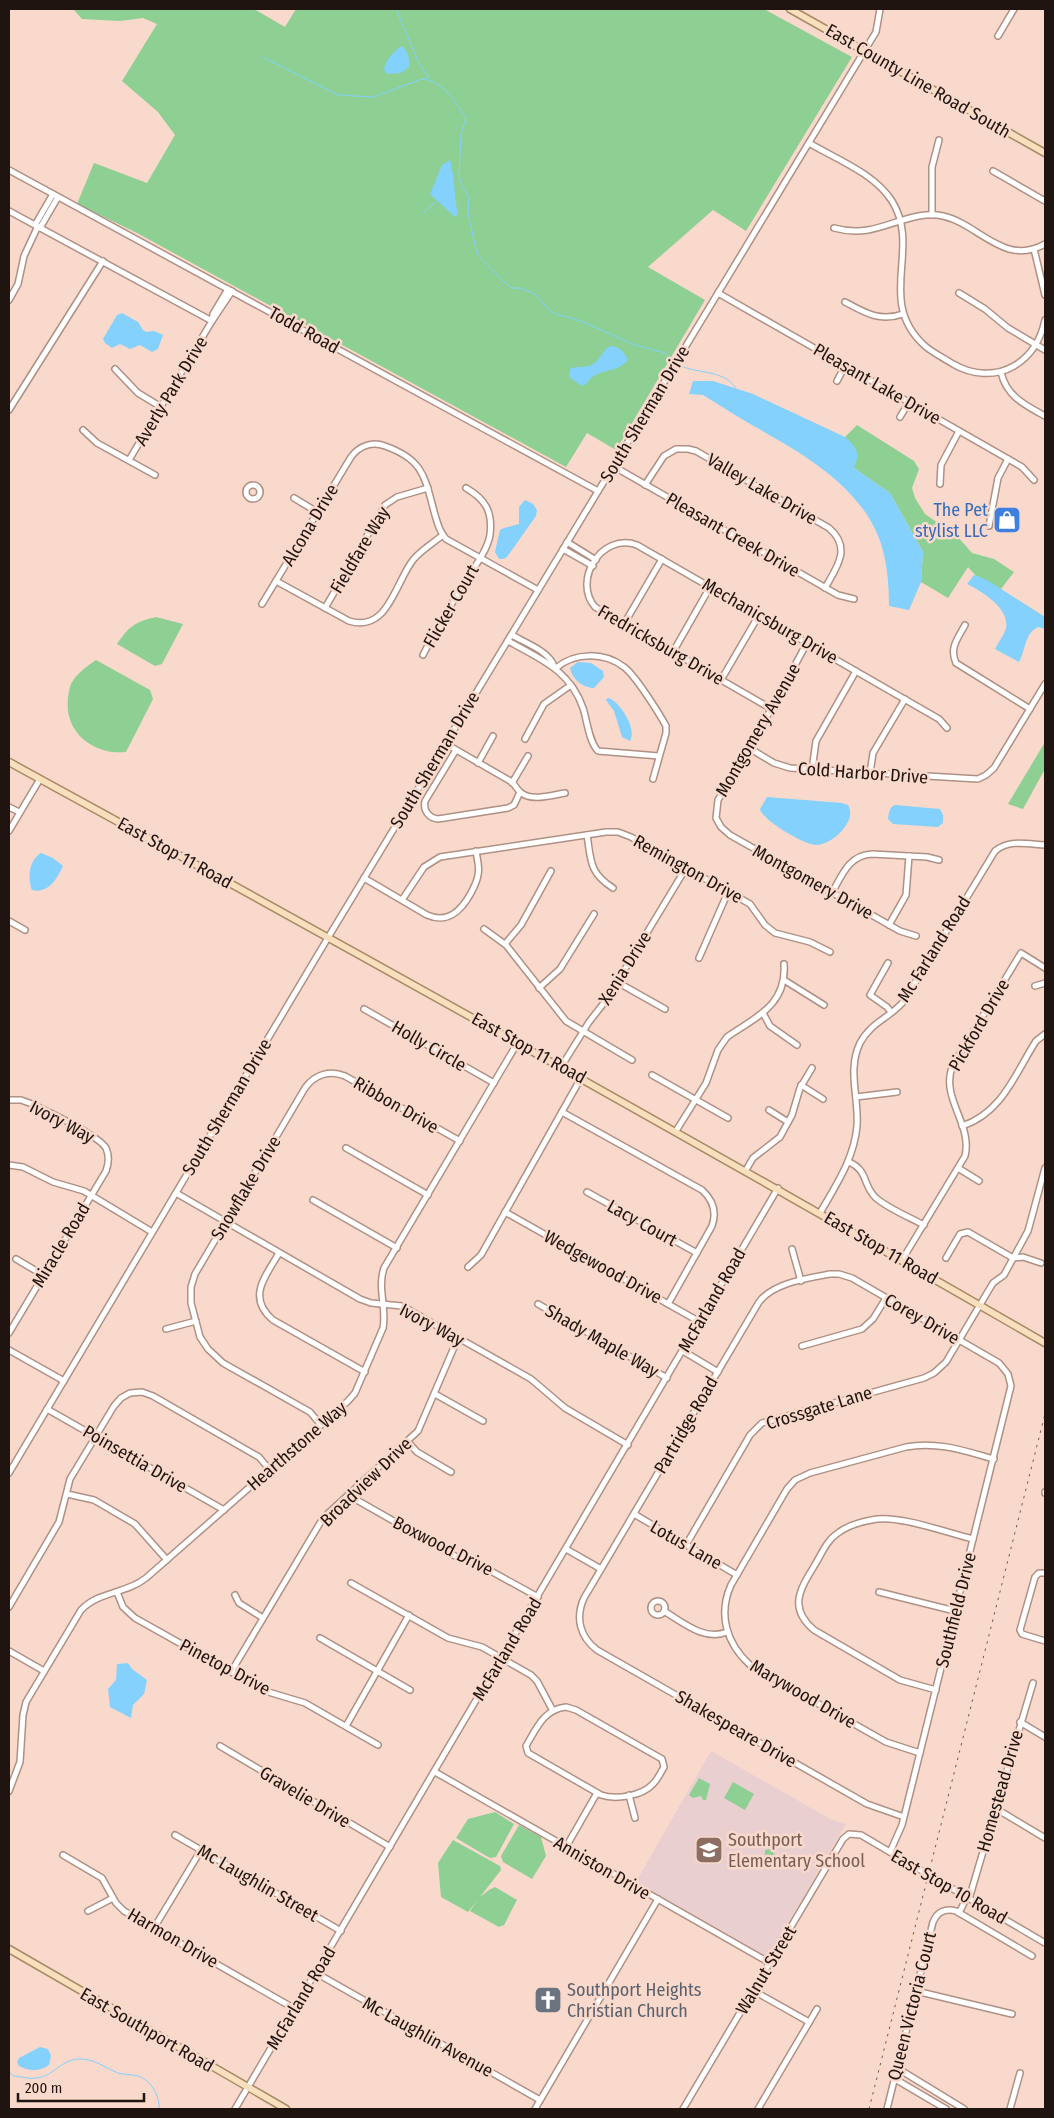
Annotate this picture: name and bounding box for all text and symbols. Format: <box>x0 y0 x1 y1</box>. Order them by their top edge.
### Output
street label: East County Line Road South <box>822 19 1014 143</box>
street label: Todd Road <box>265 302 343 358</box>
street label: Averly Park Drive <box>130 332 212 450</box>
street label: Pleasant Lake Drive <box>809 339 945 429</box>
street label: South Sherman Drive <box>596 342 695 486</box>
street label: Valley Lake Drive <box>703 449 821 530</box>
street label: Alcona Drive <box>277 480 343 570</box>
street label: Pleasant Creek Drive <box>662 488 804 582</box>
place label: The Pet stylist LLC <box>915 499 988 542</box>
street label: Fieldfare Way <box>325 503 395 597</box>
shop icon: The Pet stylist LLC <box>992 505 1022 535</box>
street label: Flicker Court <box>418 561 484 651</box>
street label: Mechanicsburg Drive <box>698 573 842 669</box>
street label: Fredricksburg Drive <box>594 600 728 690</box>
street label: Montgomery Avenue <box>711 659 805 801</box>
street label: South Sherman Drive <box>386 688 485 832</box>
street label: Cold Harbor Drive <box>797 757 929 789</box>
street label: East Stop 11 Road <box>114 812 236 894</box>
street label: Remington Drive <box>629 830 747 908</box>
street label: Montgomery Drive <box>749 840 877 924</box>
street label: Mc Farland Road <box>893 892 975 1006</box>
street label: Xenia Drive <box>594 927 656 1009</box>
street label: Pickford Drive <box>944 975 1014 1075</box>
street label: East Stop 11 Road <box>468 1007 590 1089</box>
street label: Holly Circle <box>388 1016 470 1076</box>
street label: South Sherman Drive <box>178 1035 277 1179</box>
street label: Ribbon Drive <box>349 1072 443 1138</box>
street label: Ivory Way <box>26 1096 98 1148</box>
street label: Snowflake Drive <box>206 1132 286 1244</box>
street label: Lacy Court <box>603 1195 681 1251</box>
street label: Miracle Road <box>27 1199 95 1291</box>
street label: East Stop 11 Road <box>820 1207 942 1289</box>
street label: Wedgewood Drive <box>540 1225 666 1309</box>
street label: McFarland Road <box>673 1244 751 1356</box>
street label: Corey Drive <box>880 1289 964 1349</box>
street label: Ivory Way <box>396 1299 468 1351</box>
street label: Shady Maple Way <box>541 1300 663 1382</box>
street label: Partridge Road <box>649 1372 723 1478</box>
street label: Crossgate Lane <box>763 1381 875 1435</box>
street label: Hearthstone Way <box>243 1397 351 1495</box>
street label: Poinsettia Drive <box>79 1420 191 1498</box>
street label: Broadview Drive <box>316 1433 417 1531</box>
street label: Boxwood Drive <box>389 1511 497 1581</box>
street label: Lotus Lane <box>646 1516 726 1574</box>
street label: Southfield Drive <box>931 1550 981 1670</box>
street label: McFarland Road <box>468 1593 546 1705</box>
street label: Pinetop Drive <box>176 1634 274 1700</box>
street label: Marywood Drive <box>746 1655 860 1733</box>
street label: Shakespeare Drive <box>672 1685 801 1773</box>
street label: Homestead Drive <box>972 1727 1028 1855</box>
street label: Gravelie Drive <box>256 1761 354 1833</box>
place label: Southport Elementary School <box>728 1829 865 1872</box>
street label: Anniston Drive <box>550 1832 654 1904</box>
school or university icon: Southport Elementary School <box>694 1835 724 1865</box>
street label: Mc Laughlin Street <box>194 1839 322 1927</box>
street label: East Stop 10 Road <box>887 1845 1011 1929</box>
street label: Harmon Drive <box>124 1903 222 1973</box>
street label: Walnut Street <box>731 1922 801 2018</box>
street label: Queen Victoria Court <box>883 1929 941 2083</box>
street label: McFarland Road <box>262 1942 340 2054</box>
place label: Southport Heights Christian Church <box>567 1979 702 2022</box>
street label: East Southport Road <box>76 1983 218 2077</box>
church icon: Southport Heights Christian Church <box>533 1985 563 2015</box>
street label: Mc Laughlin Avenue <box>359 1992 497 2082</box>
scale bar <box>18 2070 144 2102</box>
text: 200 m <box>25 2079 62 2097</box>

